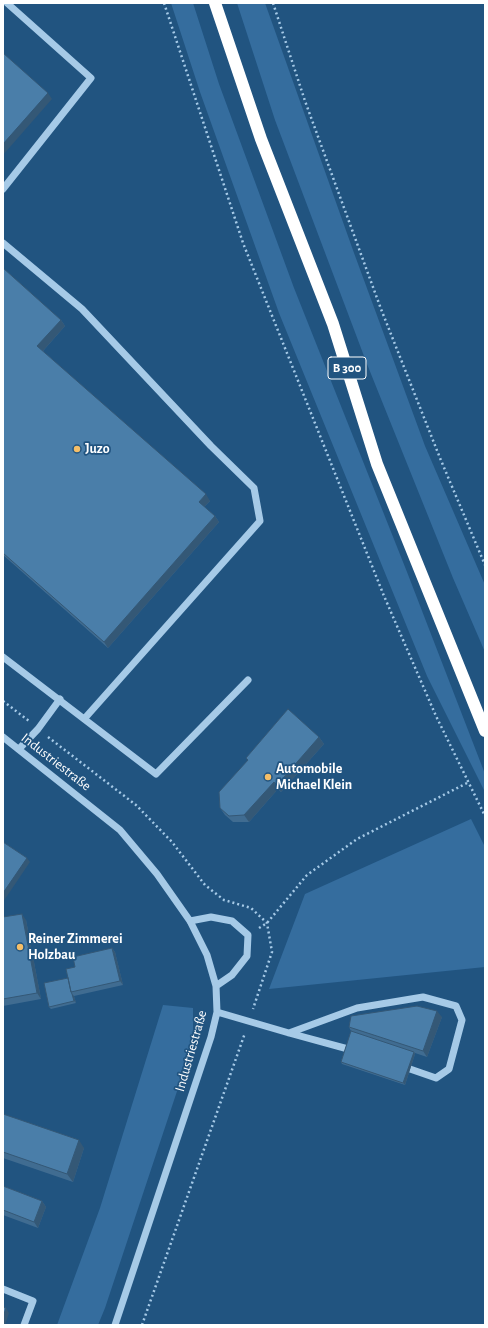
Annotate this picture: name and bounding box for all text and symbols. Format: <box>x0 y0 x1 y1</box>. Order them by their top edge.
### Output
road number: B 300 <box>328 357 366 379</box>
place label: Juzo <box>85 441 110 457</box>
marker: Juzo <box>72 444 82 454</box>
street label: Industriestraße <box>18 730 94 794</box>
place label: Automobile Michael Klein <box>276 761 352 794</box>
marker: Automobile Michael Klein <box>263 772 273 782</box>
place label: Reiner Zimmerei Holzbau <box>28 931 123 964</box>
marker: Reiner Zimmerei Holzbau <box>15 942 25 952</box>
street label: Industriestraße <box>171 1008 211 1094</box>

